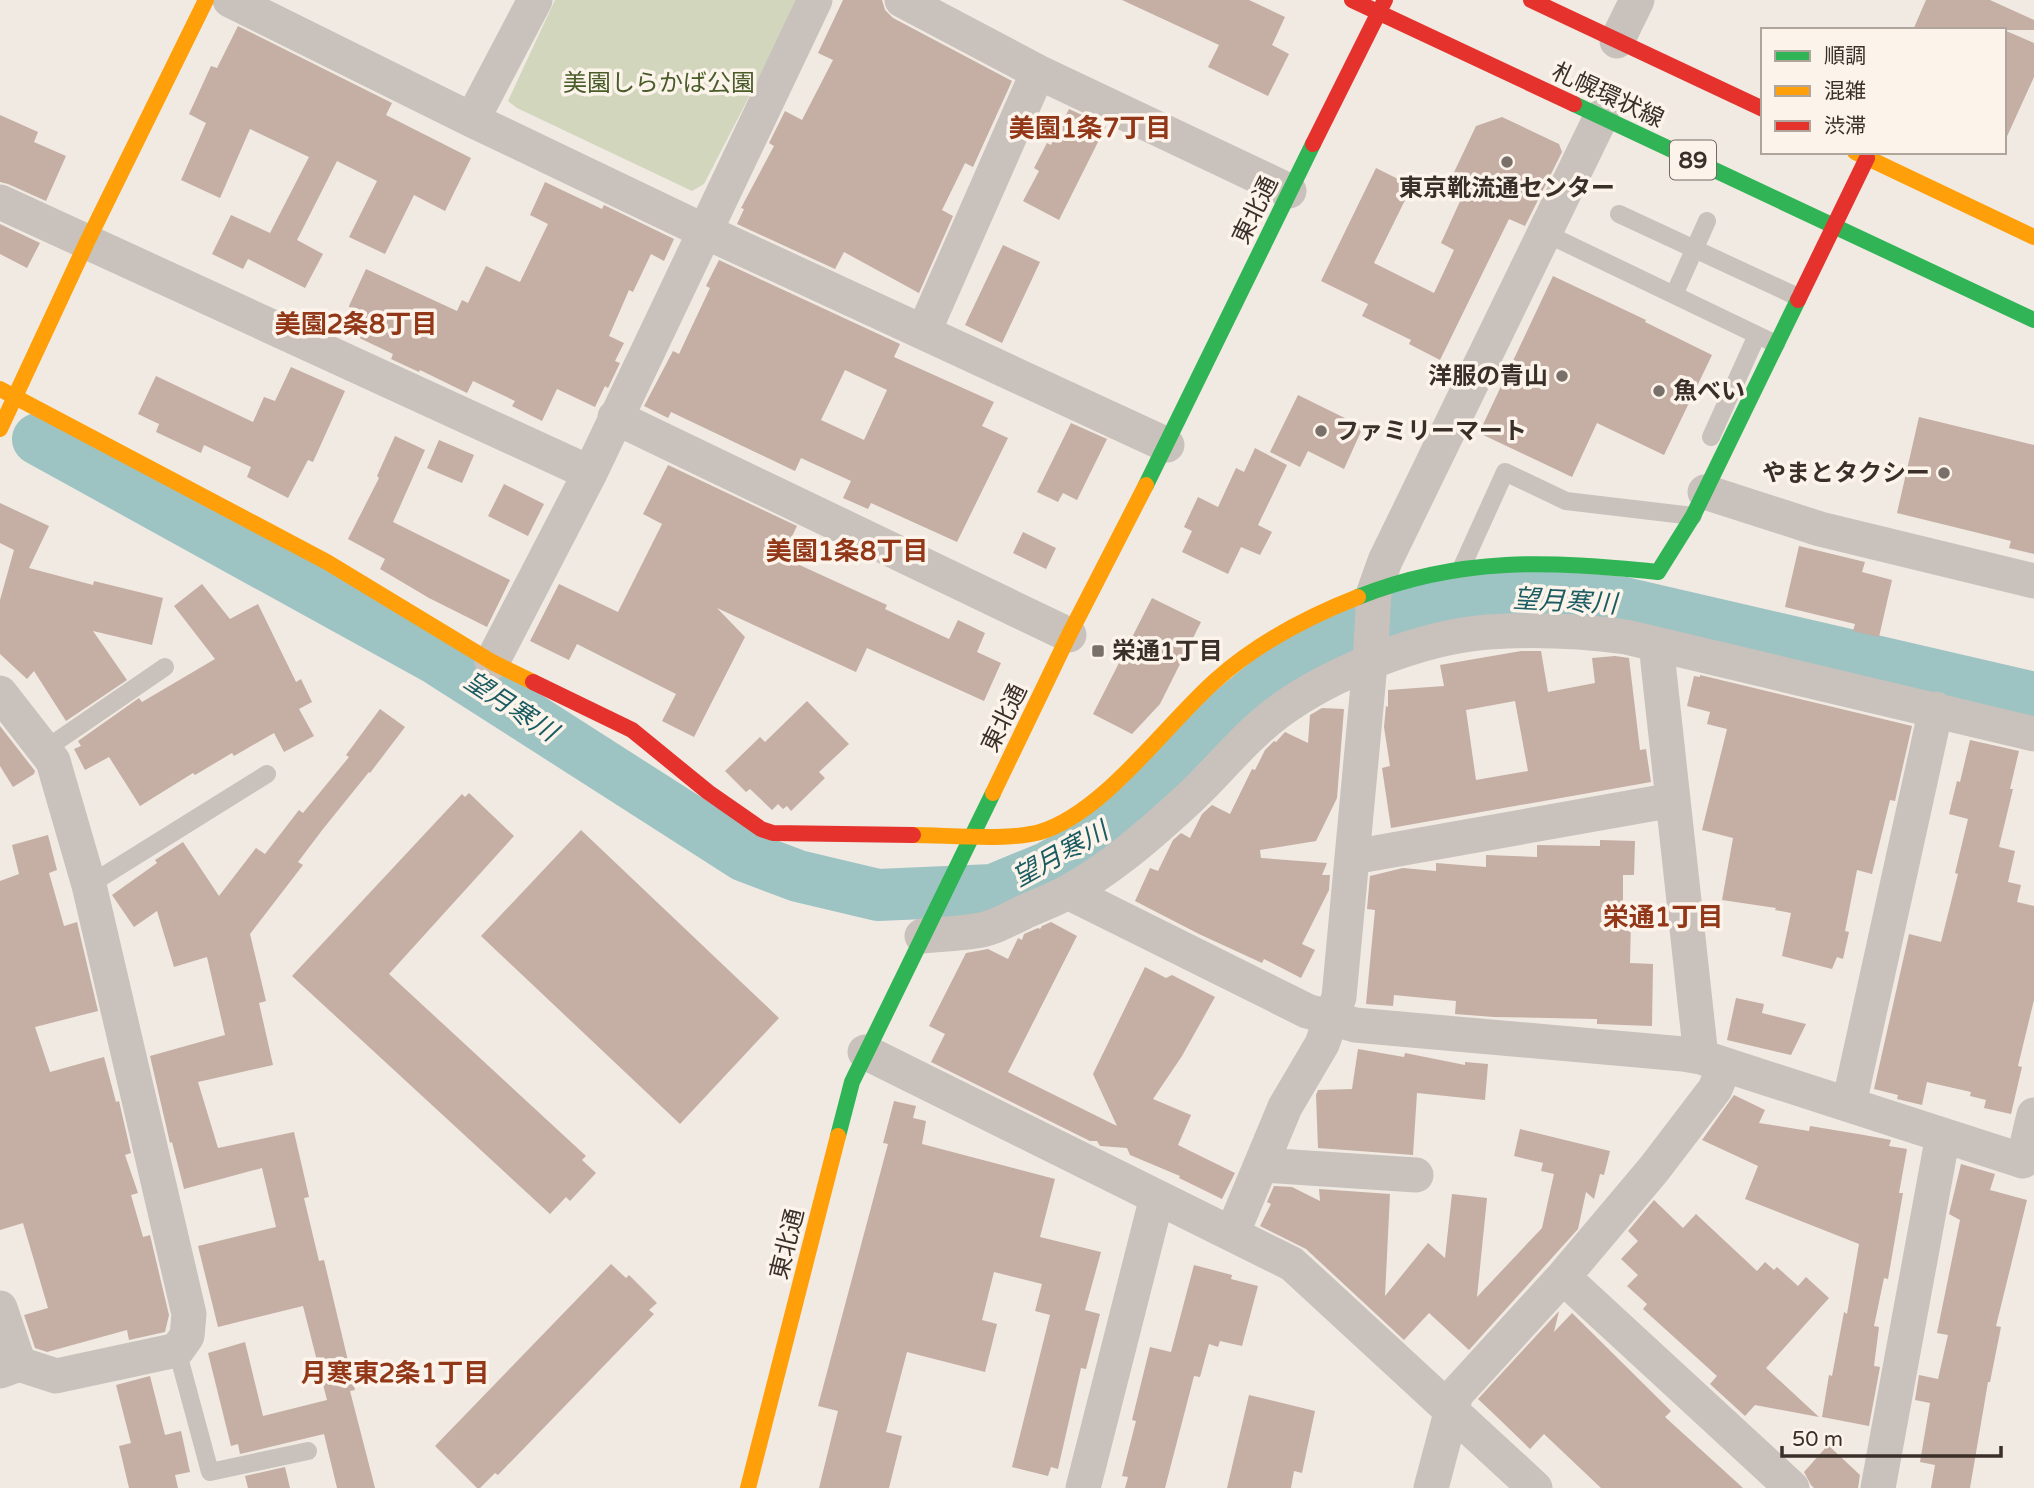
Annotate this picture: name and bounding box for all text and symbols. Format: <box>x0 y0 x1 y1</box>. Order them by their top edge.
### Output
legend <box>1761 28 2006 154</box>
text: 順調 <box>1824 44 1866 69</box>
street label: 札幌環状線 <box>1547 57 1668 134</box>
park label: 美園しらかば公園 <box>563 69 755 98</box>
text: 混雑 <box>1824 79 1866 104</box>
district label: 美園1条7丁目 <box>1009 113 1171 144</box>
text: 渋滞 <box>1824 114 1866 139</box>
road number: 89 <box>1670 140 1716 180</box>
marker: 東京靴流通センター <box>1499 154 1515 170</box>
street label: 東北通 <box>1227 172 1284 249</box>
place label: 東京靴流通センター <box>1399 174 1615 203</box>
district label: 美園2条8丁目 <box>275 309 437 340</box>
place label: 洋服の青山 <box>1428 362 1548 391</box>
marker: 洋服の青山 <box>1554 368 1570 384</box>
place label: 魚べい <box>1673 377 1745 406</box>
marker: 魚べい <box>1651 383 1667 399</box>
place label: ファミリーマート <box>1335 417 1527 446</box>
marker: ファミリーマート <box>1313 423 1329 439</box>
place label: やまとタクシー <box>1762 459 1930 488</box>
marker: やまとタクシー <box>1936 465 1952 481</box>
district label: 美園1条8丁目 <box>766 536 928 567</box>
water label: 望月寒川 <box>1512 583 1621 620</box>
place label: 栄通1丁目 <box>1112 637 1223 666</box>
marker: 栄通1丁目 <box>1090 643 1106 659</box>
water label: 望月寒川 <box>459 665 565 749</box>
street label: 東北通 <box>976 680 1033 757</box>
water label: 望月寒川 <box>1007 814 1116 893</box>
district label: 栄通1丁目 <box>1603 902 1723 933</box>
street label: 東北通 <box>765 1206 810 1283</box>
district label: 月寒東2条1丁目 <box>301 1358 489 1389</box>
scale bar <box>1782 1414 2001 1458</box>
text: 50 m <box>1792 1427 1843 1452</box>

